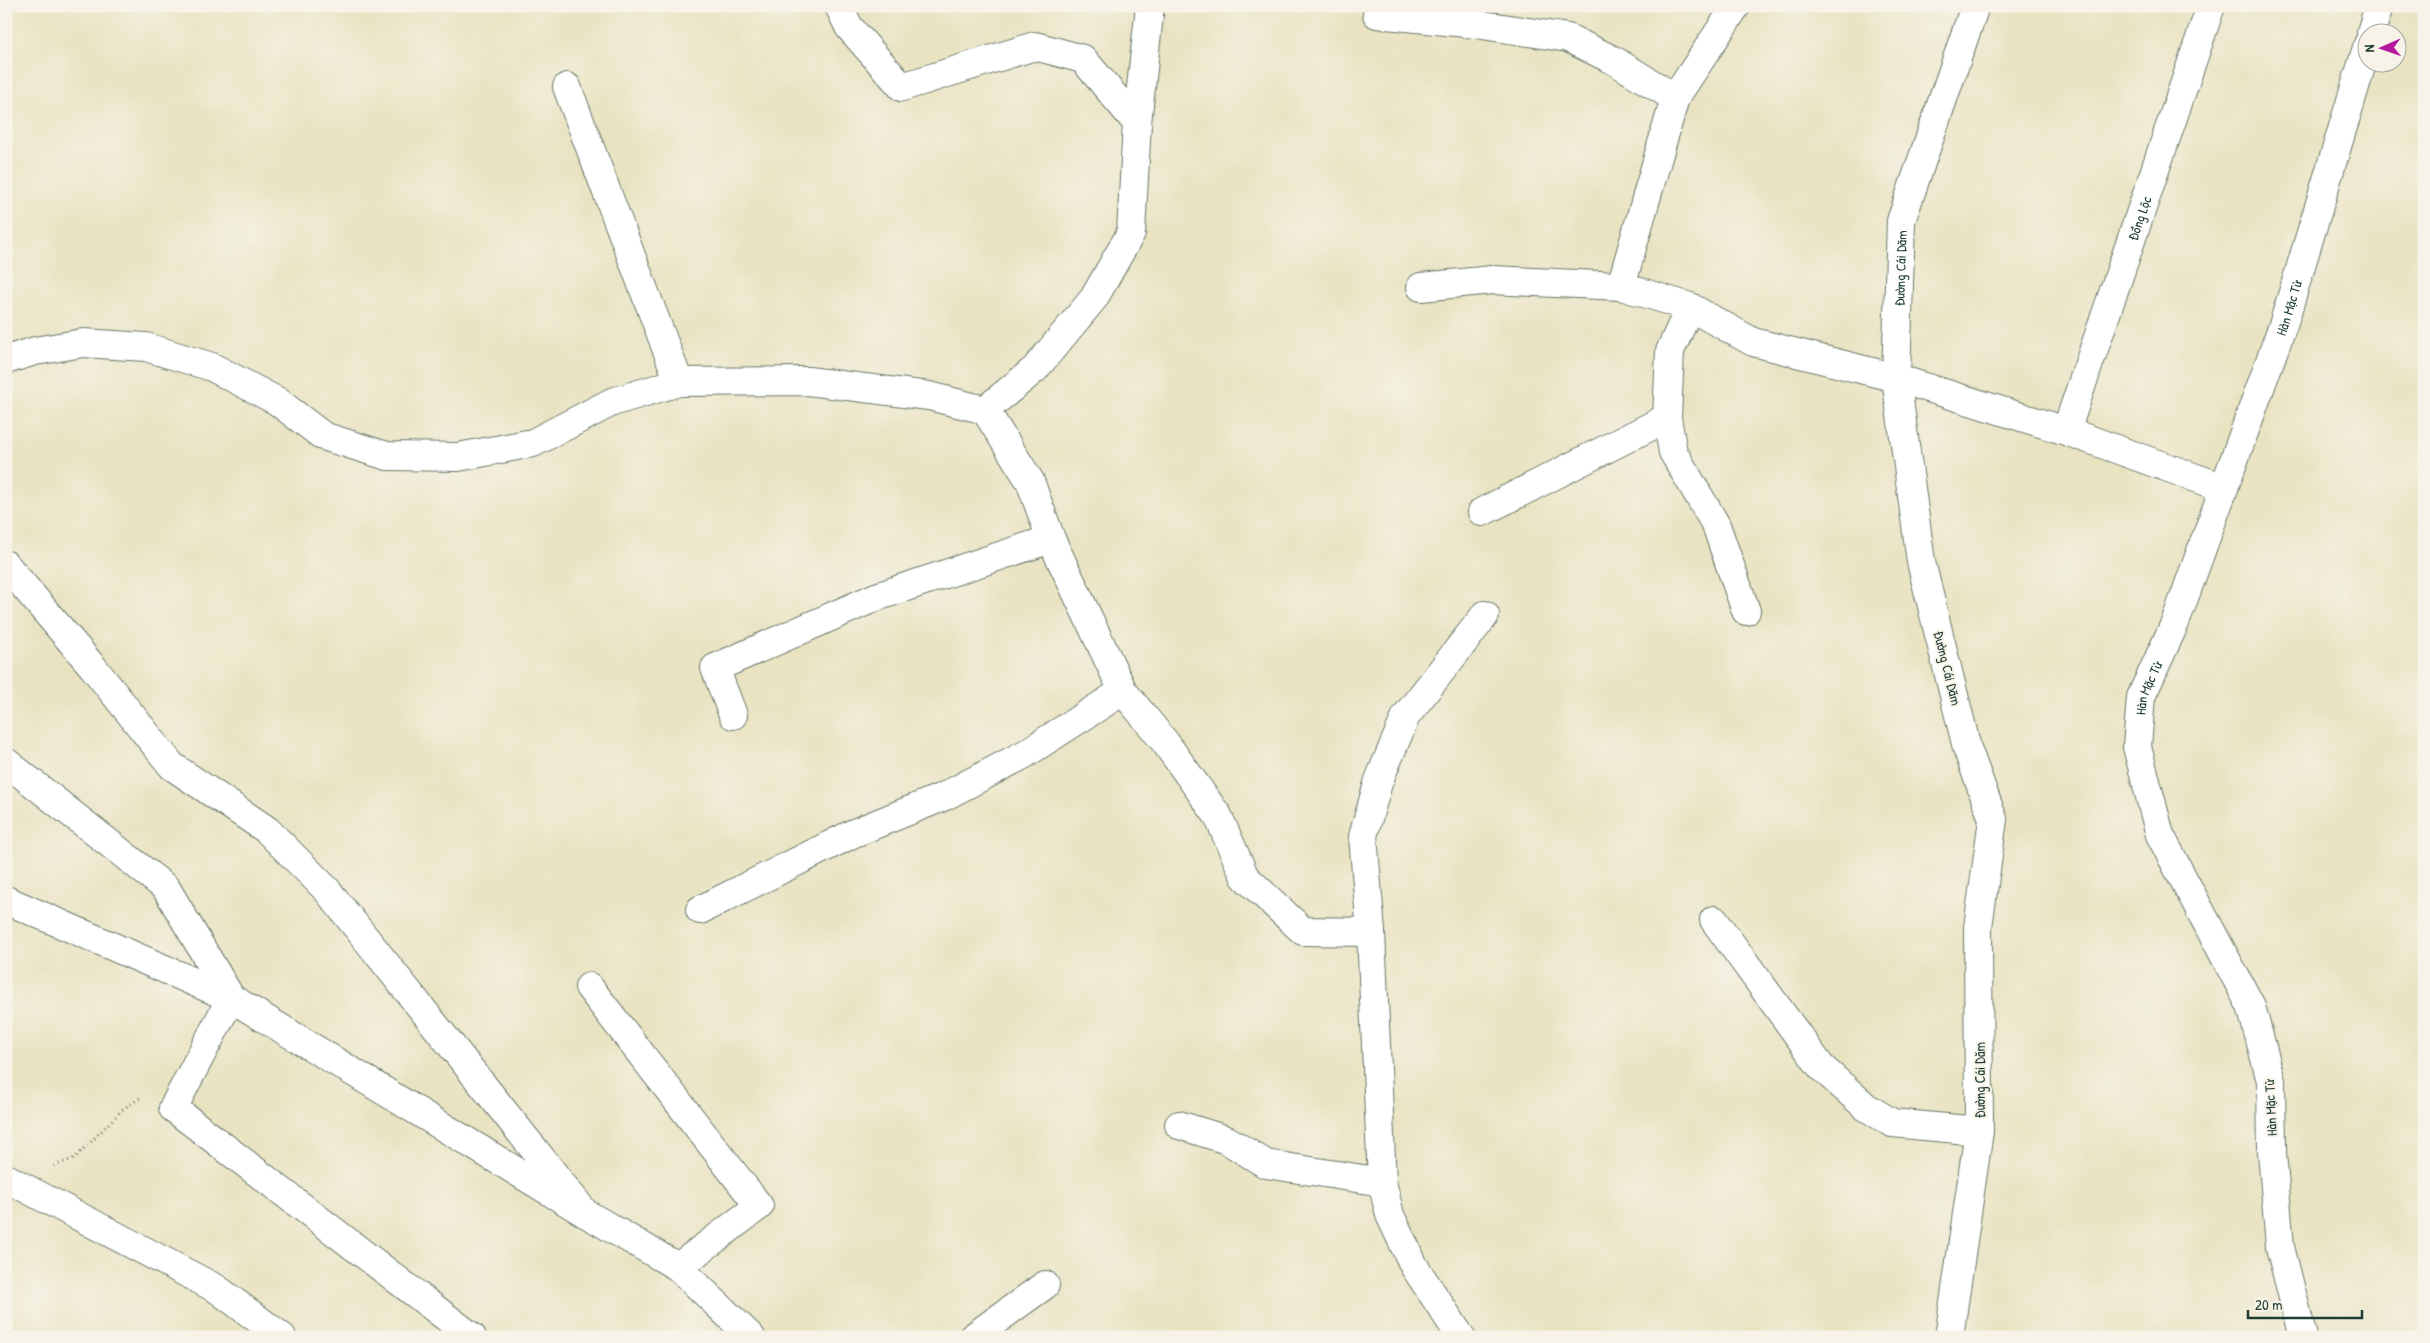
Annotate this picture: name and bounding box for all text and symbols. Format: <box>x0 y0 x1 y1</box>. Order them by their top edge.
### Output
north arrow <box>2358 22 2408 72</box>
text: N <box>2359 44 2378 53</box>
street label: Đồng Lộc <box>2122 193 2155 243</box>
street label: Đường Cái Dăm <box>1889 230 1910 306</box>
street label: Hàn Mặc Tử <box>2271 277 2306 338</box>
street label: Đường Cái Dăm <box>1929 629 1966 707</box>
street label: Hàn Mặc Tử <box>2130 657 2166 716</box>
street label: Đường Cái Dăm <box>1970 1042 1990 1118</box>
street label: Hàn Mặc Tử <box>2259 1078 2281 1137</box>
scale bar <box>2248 1288 2361 1320</box>
text: 20 m <box>2255 1294 2282 1315</box>

